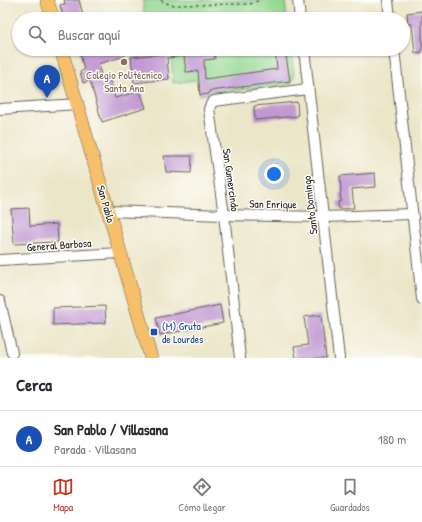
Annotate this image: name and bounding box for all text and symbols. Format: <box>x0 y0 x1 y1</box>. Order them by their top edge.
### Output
search box <box>12 12 410 56</box>
icon: search <box>26 23 48 45</box>
text: Buscar aquí <box>58 24 121 45</box>
marker: Colegio Politécnico Santa Ana <box>119 57 129 67</box>
pin: A <box>34 65 60 98</box>
place label: Colegio Politécnico Santa Ana <box>86 68 162 95</box>
street label: San Gumercindo <box>220 148 242 213</box>
your location <box>264 164 284 184</box>
street label: Santo Domingo <box>299 174 321 235</box>
street label: San Pablo <box>94 184 118 225</box>
street label: San Enrique <box>249 197 297 211</box>
street label: General Barbosa <box>26 236 92 254</box>
place label: (M) Gruta de Lourdes <box>162 319 203 346</box>
marker: (M) Gruta de Lourdes <box>149 327 159 337</box>
text: Cerca <box>16 373 52 396</box>
text: San Pablo / Villasana <box>54 419 168 440</box>
text: A <box>26 430 32 448</box>
text: 180 m <box>378 430 406 448</box>
text: Parada · Villasana <box>54 440 136 458</box>
tab: Mapa <box>52 476 74 514</box>
tab: Cómo llegar <box>178 476 226 514</box>
tab: Guardados <box>330 476 370 514</box>

